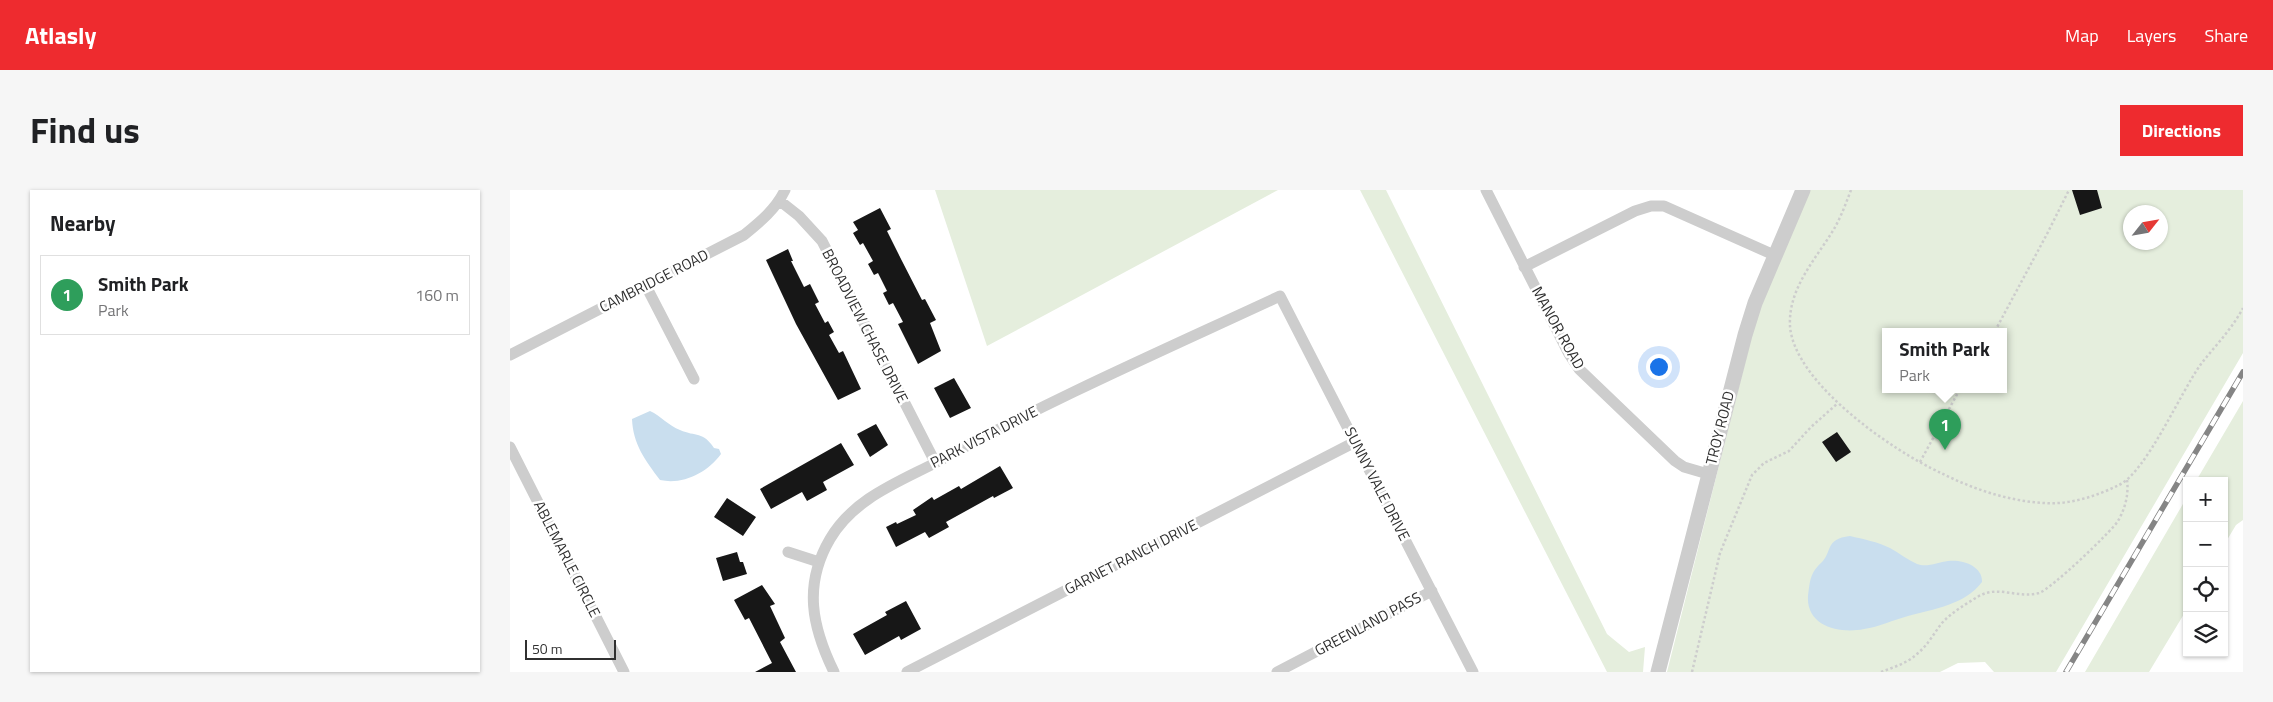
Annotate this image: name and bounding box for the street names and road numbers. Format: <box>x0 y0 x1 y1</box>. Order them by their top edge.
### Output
street label: CAMBRIDGE ROAD <box>595 243 712 318</box>
street label: BROADVIEW CHASE DRIVE <box>817 245 914 407</box>
street label: MANOR ROAD <box>1526 282 1591 373</box>
street label: TROY ROAD <box>1699 388 1740 467</box>
street label: PARK VISTA DRIVE <box>926 400 1042 474</box>
street label: SUNNY VALE DRIVE <box>1339 423 1416 545</box>
street label: ABLEMARLE CIRCLE <box>528 497 607 621</box>
street label: GARNET RANCH DRIVE <box>1060 513 1201 600</box>
street label: GREENLAND PASS <box>1310 586 1425 661</box>

